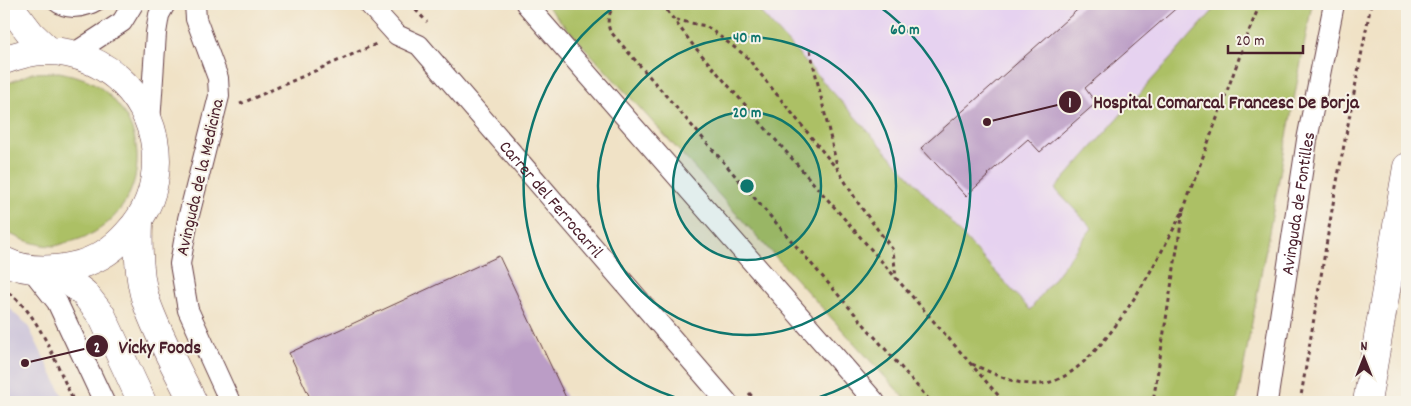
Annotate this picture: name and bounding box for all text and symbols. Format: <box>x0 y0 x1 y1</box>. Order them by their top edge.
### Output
text: 60 m <box>890 20 920 42</box>
scale bar <box>1228 22 1304 54</box>
text: 40 m <box>733 28 761 50</box>
text: 20 m <box>1236 31 1264 53</box>
callout: Hospital Comarcal Francesc De Borja <box>1058 85 1368 119</box>
text: Hospital Comarcal Francesc De Borja <box>1093 91 1360 118</box>
text: 1 <box>1068 93 1072 115</box>
street label: Avinguda de la Medicina <box>171 96 232 259</box>
text: 20 m <box>733 103 761 125</box>
street label: Avinguda de Fontilles <box>1277 130 1323 277</box>
street label: Carrer del Ferrocarril <box>492 136 608 265</box>
centre of rings <box>738 177 756 195</box>
callout: Vicky Foods <box>84 329 212 363</box>
north arrow <box>1338 334 1388 384</box>
text: Vicky Foods <box>119 336 201 363</box>
text: N <box>1361 337 1368 357</box>
text: 2 <box>94 338 100 360</box>

